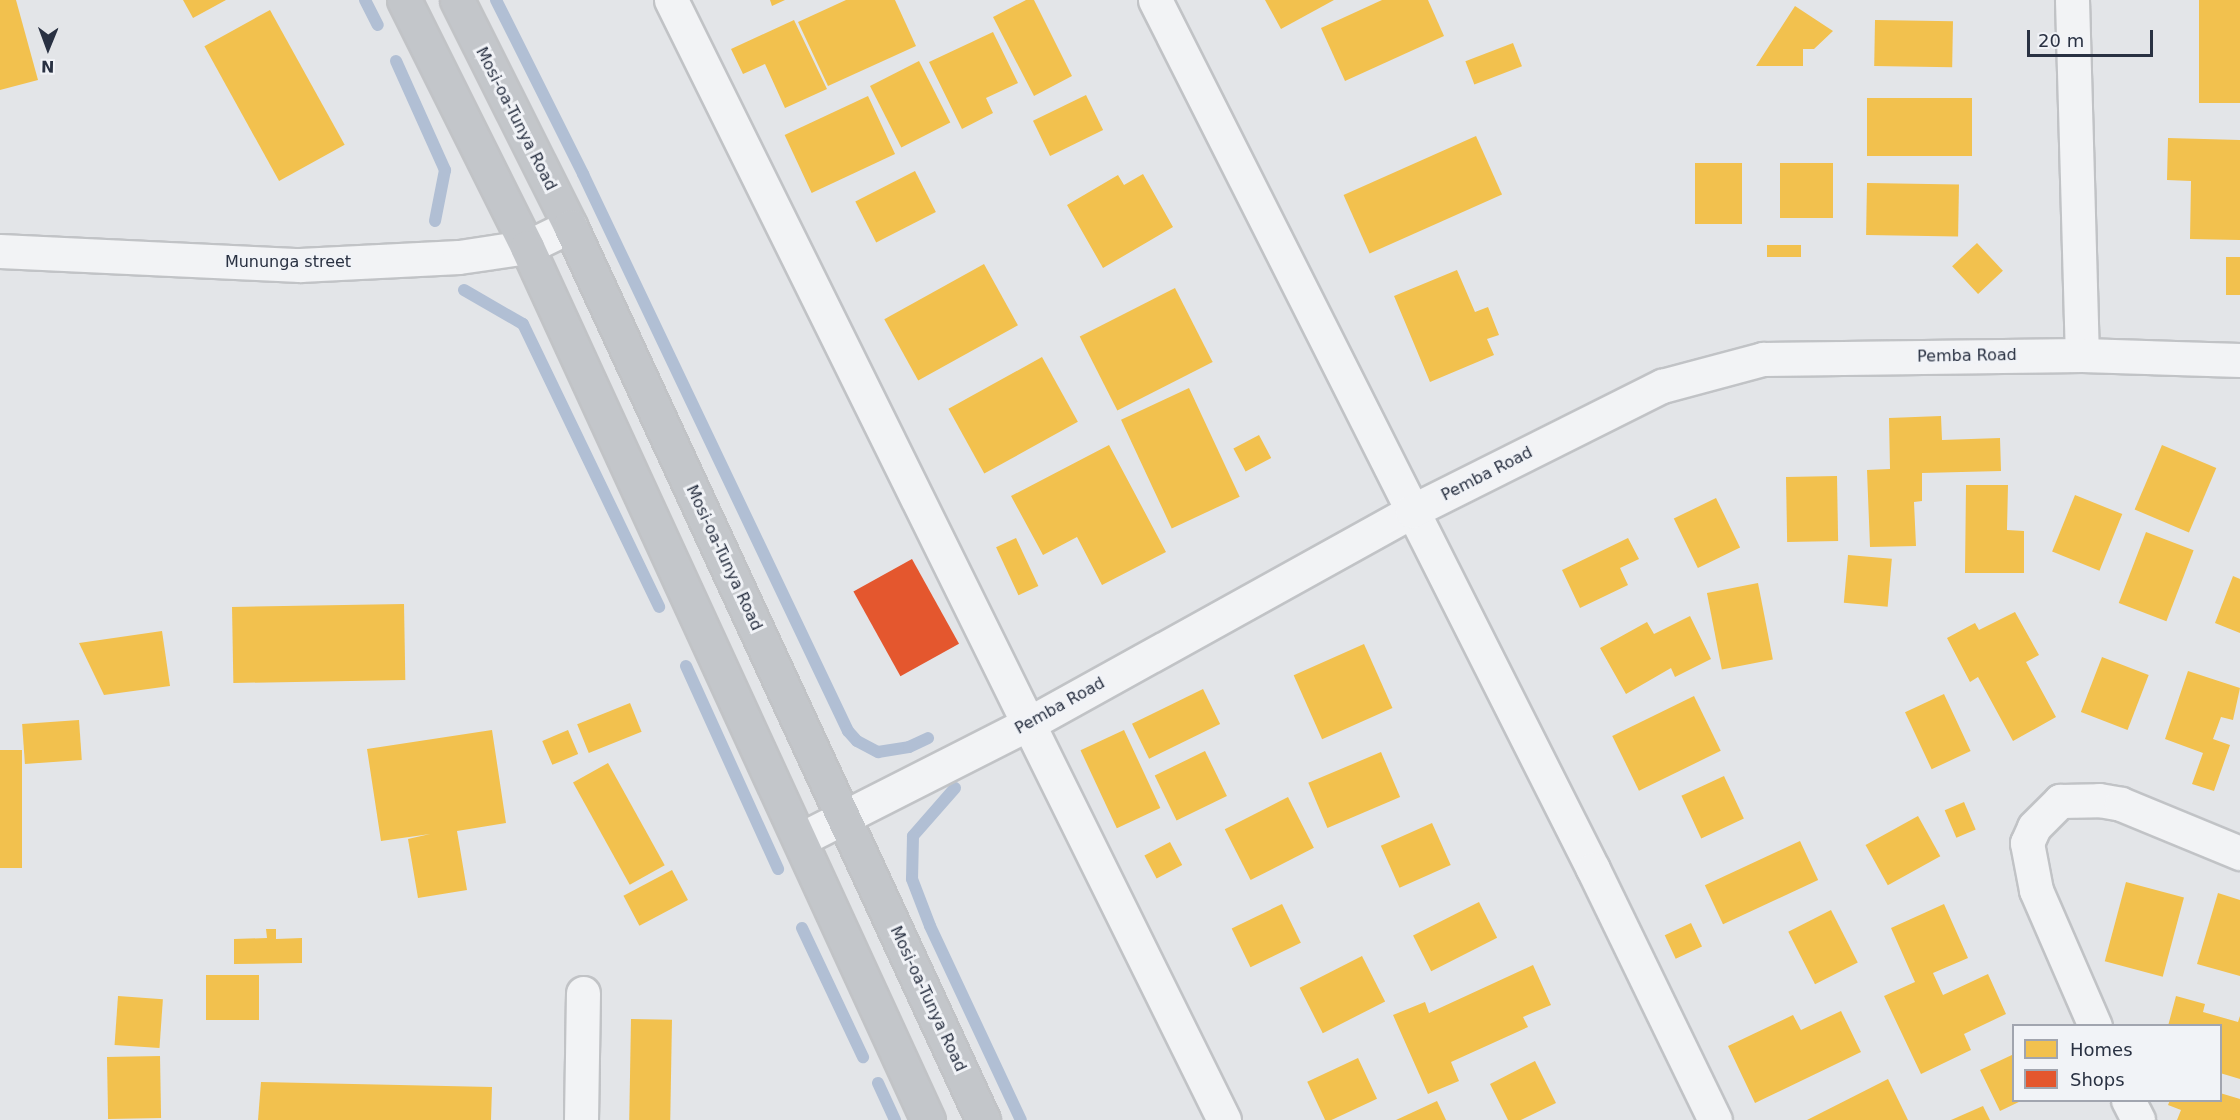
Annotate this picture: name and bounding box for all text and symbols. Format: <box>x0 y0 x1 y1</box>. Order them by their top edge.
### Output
north arrow <box>18 18 78 78</box>
scale bar <box>2030 18 2156 56</box>
text: 20 m <box>2038 30 2084 51</box>
street label: Mosi-oa-Tunya Road <box>471 44 561 194</box>
text: N <box>41 57 55 76</box>
street label: Mununga street <box>225 252 351 272</box>
street label: Pemba Road <box>1917 346 2017 366</box>
street label: Pemba Road <box>1438 443 1536 505</box>
street label: Mosi-oa-Tunya Road <box>682 482 766 634</box>
street label: Pemba Road <box>1012 673 1108 739</box>
street label: Mosi-oa-Tunya Road <box>886 923 970 1075</box>
legend <box>2012 1024 2222 1102</box>
text: Homes <box>2070 1039 2133 1060</box>
text: Shops <box>2070 1069 2125 1090</box>

